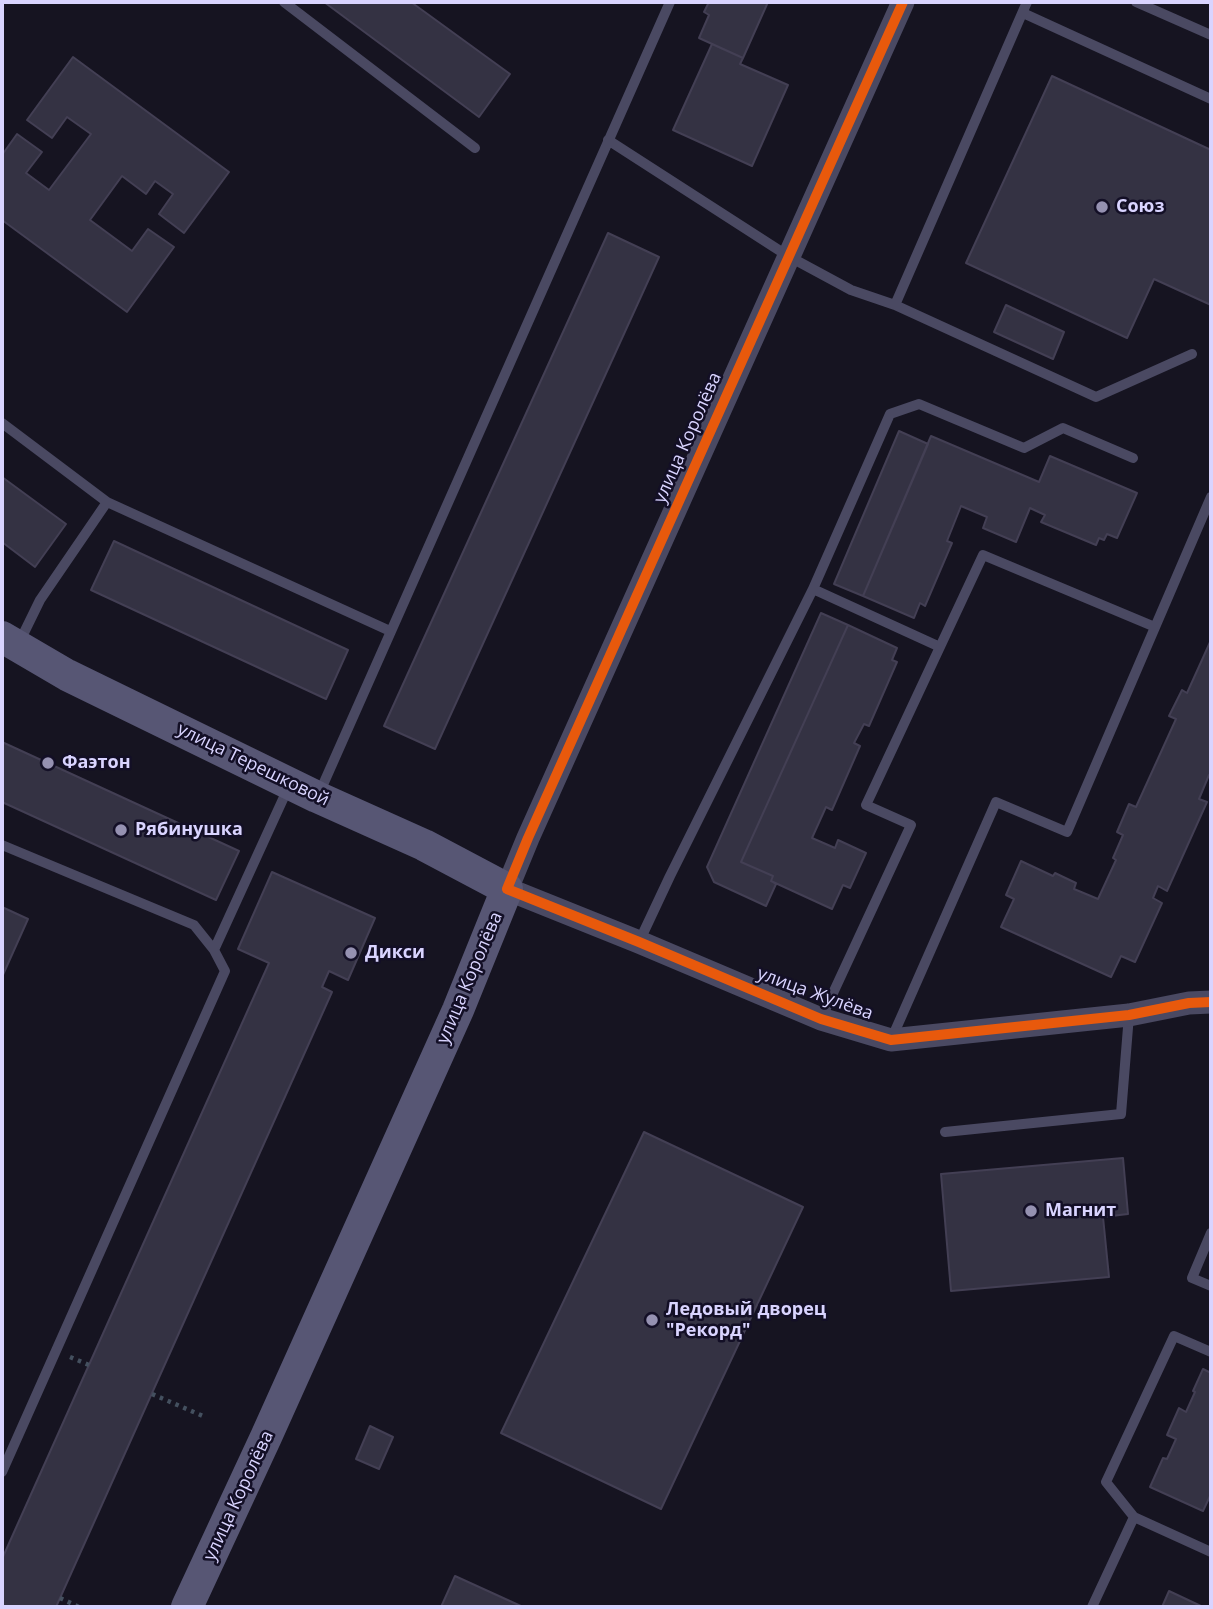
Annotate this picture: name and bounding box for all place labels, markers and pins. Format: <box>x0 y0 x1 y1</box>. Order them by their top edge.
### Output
place label: Союз <box>1116 196 1164 218</box>
marker: Союз <box>1094 199 1110 215</box>
place label: Фаэтон <box>62 752 131 774</box>
marker: Фаэтон <box>40 755 56 771</box>
place label: Рябинушка <box>135 819 243 841</box>
marker: Рябинушка <box>113 822 129 838</box>
place label: Дикси <box>365 942 425 964</box>
marker: Дикси <box>343 945 359 961</box>
place label: Магнит <box>1045 1200 1116 1222</box>
marker: Магнит <box>1023 1203 1039 1219</box>
place label: Ледовый дворец "Рекорд" <box>666 1299 826 1342</box>
marker: Ледовый дворец "Рекорд" <box>644 1312 660 1328</box>

